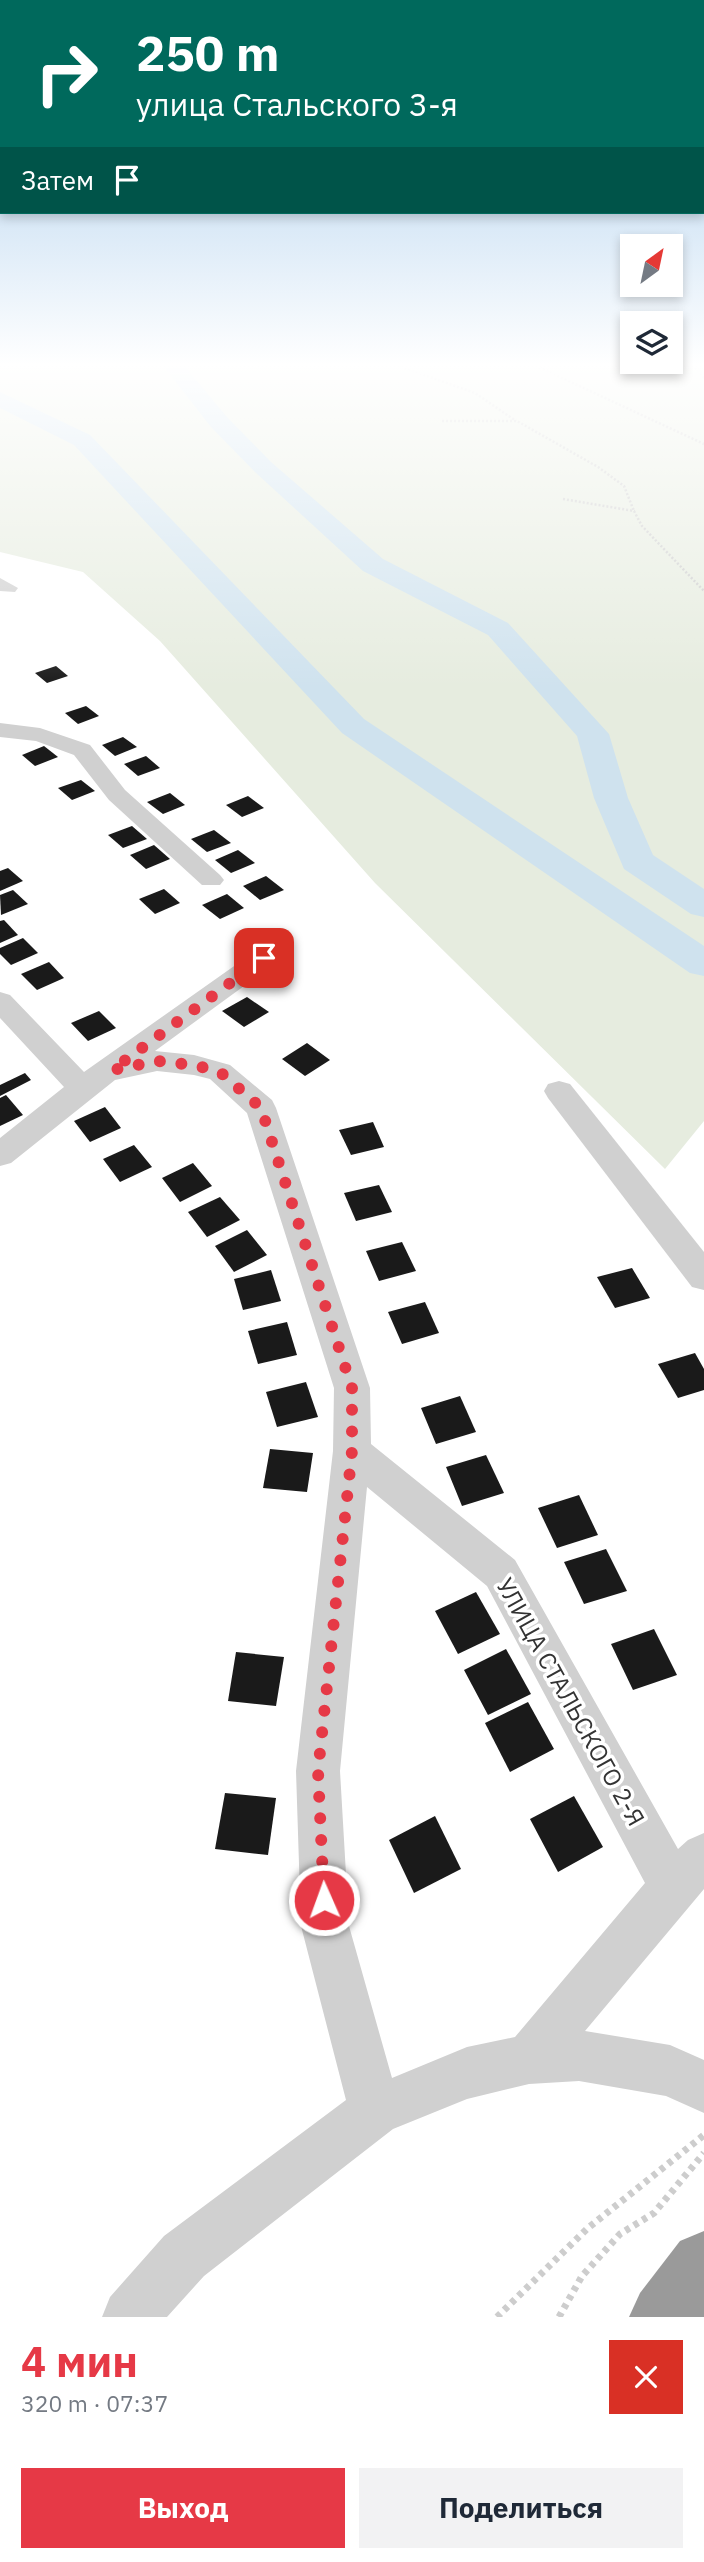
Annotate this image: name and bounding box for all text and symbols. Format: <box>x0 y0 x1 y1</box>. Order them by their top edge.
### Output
text: 250 m <box>136 21 280 84</box>
icon: right <box>21 28 112 119</box>
text: улица Стальского 3-я <box>136 83 458 125</box>
icon: arrive <box>108 161 146 199</box>
text: Затем <box>21 163 94 197</box>
north arrow <box>620 234 682 298</box>
map controls <box>620 234 683 374</box>
button: layers <box>620 311 683 374</box>
pin <box>234 928 294 988</box>
icon: arrive <box>245 939 283 977</box>
street label: УЛИЦА СТАЛЬСКОГО 2-Я <box>489 1572 652 1831</box>
position arrow <box>287 1863 361 1937</box>
text: 4 мин <box>21 2334 138 2389</box>
button: close <box>609 2340 683 2414</box>
text: 320 m · 07:37 <box>21 2388 168 2418</box>
button: Выход <box>21 2468 345 2548</box>
button: Поделиться <box>359 2468 683 2548</box>

